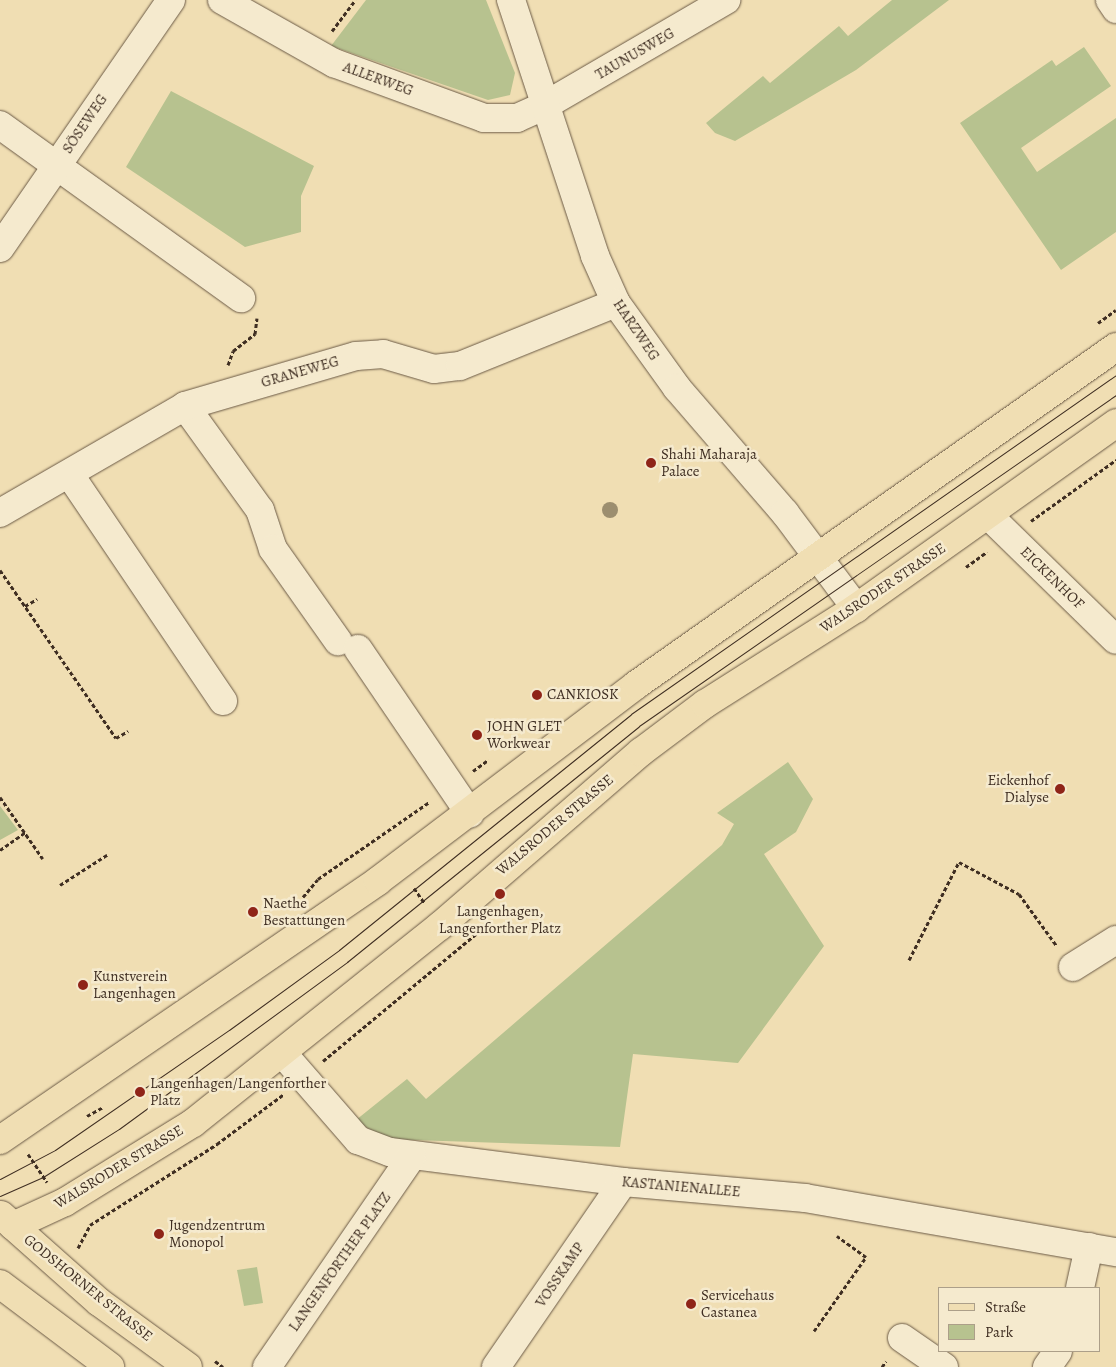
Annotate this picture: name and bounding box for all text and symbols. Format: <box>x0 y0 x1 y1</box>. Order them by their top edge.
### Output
street label: TAUNUSWEG <box>592 24 678 84</box>
street label: ALLERWEG <box>340 58 416 100</box>
street label: SÖSEWEG <box>59 91 111 157</box>
street label: HARZWEG <box>609 296 663 364</box>
street label: GRANEWEG <box>259 352 341 392</box>
place label: Shahi Maharaja Palace <box>661 445 757 480</box>
marker: Shahi Maharaja Palace <box>645 457 657 469</box>
street label: WALSRODER STRASSE <box>817 539 949 637</box>
street label: EICKENHOF <box>1016 543 1088 613</box>
place label: CANKIOSK <box>547 686 619 704</box>
marker: CANKIOSK <box>531 689 543 701</box>
place label: JOHN GLET Workwear <box>487 717 562 752</box>
marker: JOHN GLET Workwear <box>471 729 483 741</box>
street label: WALSRODER STRASSE <box>493 771 617 879</box>
place label: Eickenhof Dialyse <box>987 771 1049 806</box>
marker: Eickenhof Dialyse <box>1053 782 1067 796</box>
marker: Langenhagen, Langenforther Platz <box>494 888 506 900</box>
place label: Naethe Bestattungen <box>263 894 345 929</box>
place label: Langenhagen, Langenforther Platz <box>439 902 561 937</box>
marker: Naethe Bestattungen <box>247 906 259 918</box>
place label: Kunstverein Langenhagen <box>93 967 176 1002</box>
marker: Kunstverein Langenhagen <box>77 979 89 991</box>
place label: Langenhagen/Langenforther Platz <box>150 1074 326 1109</box>
marker: Langenhagen/Langenforther Platz <box>134 1086 146 1098</box>
street label: WALSRODER STRASSE <box>51 1121 187 1213</box>
street label: KASTANIENALLEE <box>621 1173 741 1201</box>
street label: LANGENFORTHER PLATZ <box>285 1189 395 1335</box>
place label: Jugendzentrum Monopol <box>169 1216 265 1251</box>
marker: Jugendzentrum Monopol <box>153 1228 165 1240</box>
street label: GODSHORNER STRASSE <box>20 1231 156 1345</box>
street label: VOSSKAMP <box>532 1239 588 1311</box>
place label: Servicehaus Castanea <box>701 1286 774 1321</box>
legend <box>938 1287 1101 1352</box>
text: Straße <box>985 1297 1026 1317</box>
marker: Servicehaus Castanea <box>685 1298 697 1310</box>
text: Park <box>985 1322 1013 1342</box>

